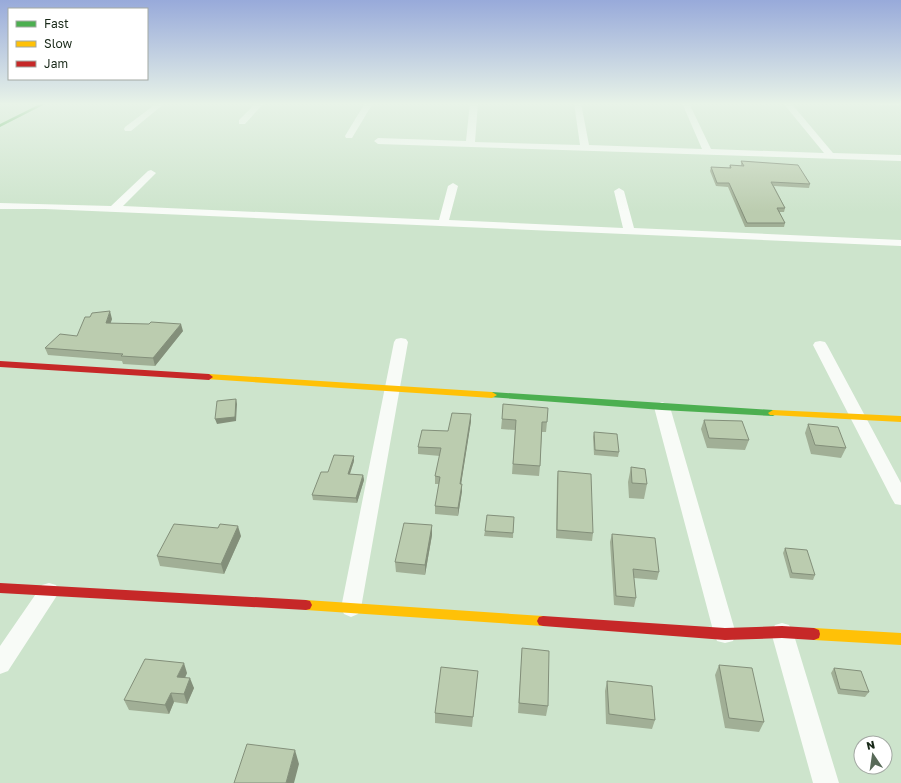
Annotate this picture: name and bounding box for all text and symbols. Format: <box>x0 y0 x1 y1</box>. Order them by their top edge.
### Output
legend <box>8 8 148 80</box>
text: Fast <box>44 16 69 31</box>
text: Slow <box>44 36 72 51</box>
text: Jam <box>44 56 68 71</box>
north arrow <box>853 735 893 775</box>
text: N <box>865 737 876 752</box>

